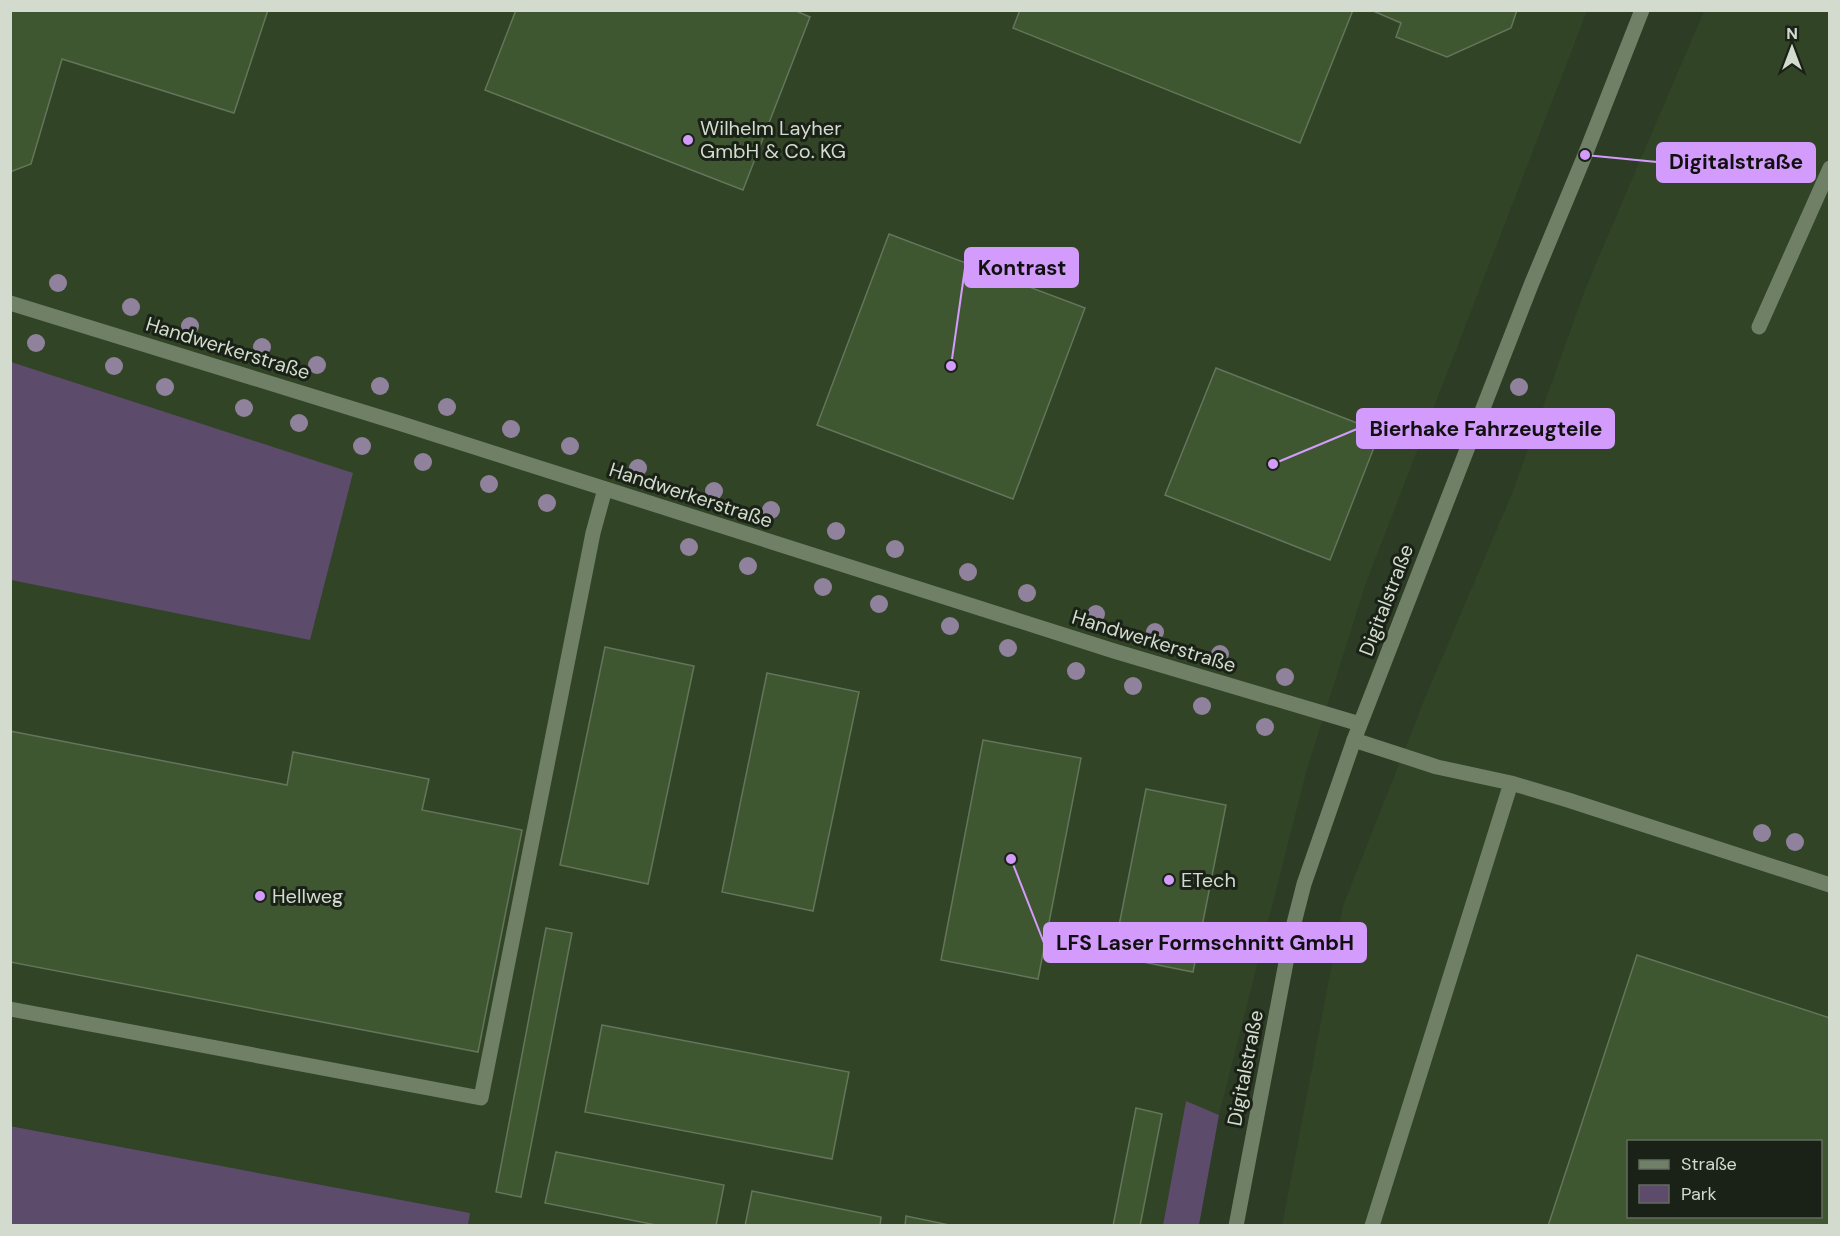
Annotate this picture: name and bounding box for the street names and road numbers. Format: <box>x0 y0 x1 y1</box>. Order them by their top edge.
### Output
street label: Handwerkerstraße <box>143 311 313 385</box>
street label: Handwerkerstraße <box>606 456 776 534</box>
street label: Digitalstraße <box>1353 540 1419 660</box>
street label: Handwerkerstraße <box>1069 604 1239 678</box>
street label: Digitalstraße <box>1221 1008 1269 1128</box>

